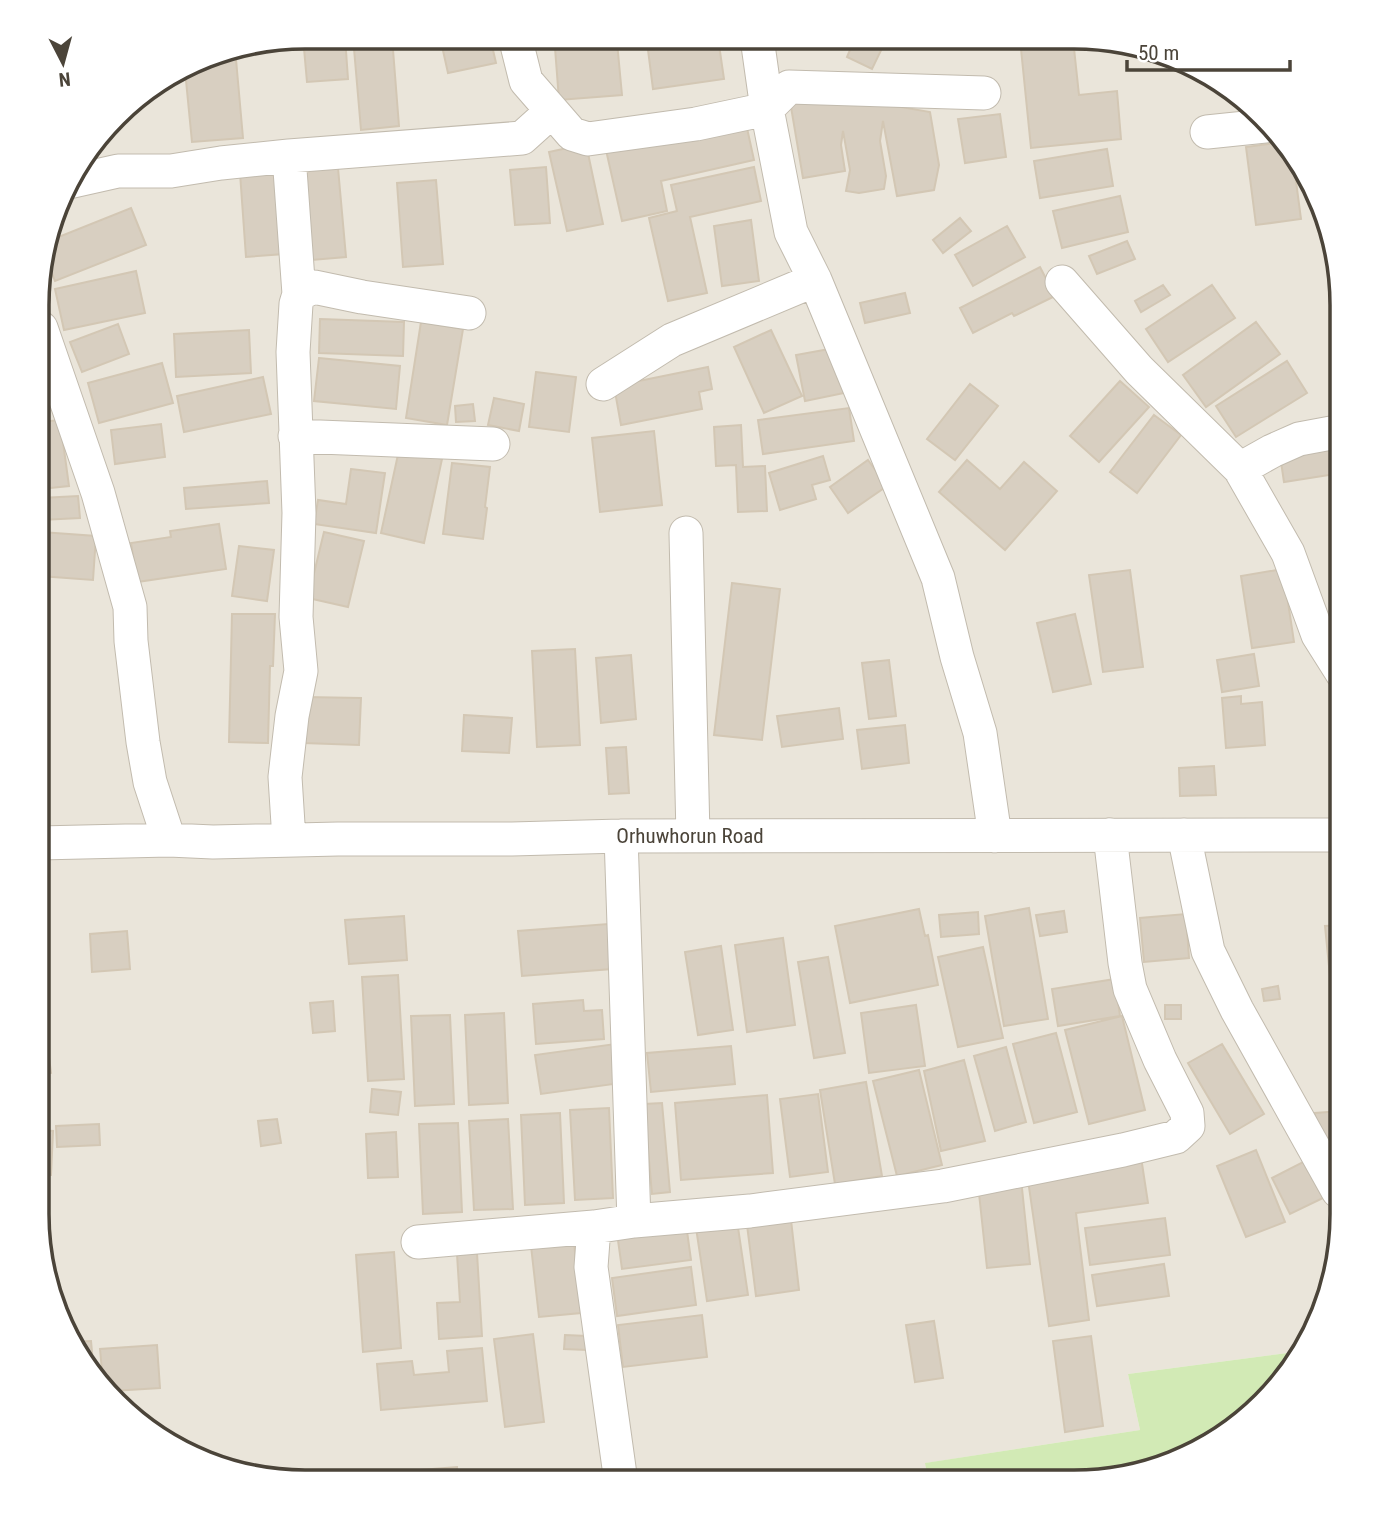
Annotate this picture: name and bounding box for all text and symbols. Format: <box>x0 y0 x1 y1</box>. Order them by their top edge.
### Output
north arrow <box>28 28 98 98</box>
scale bar <box>1127 28 1290 72</box>
text: 50 m <box>1138 41 1179 65</box>
text: N <box>58 67 72 91</box>
street label: Orhuwhorun Road <box>616 824 764 848</box>

